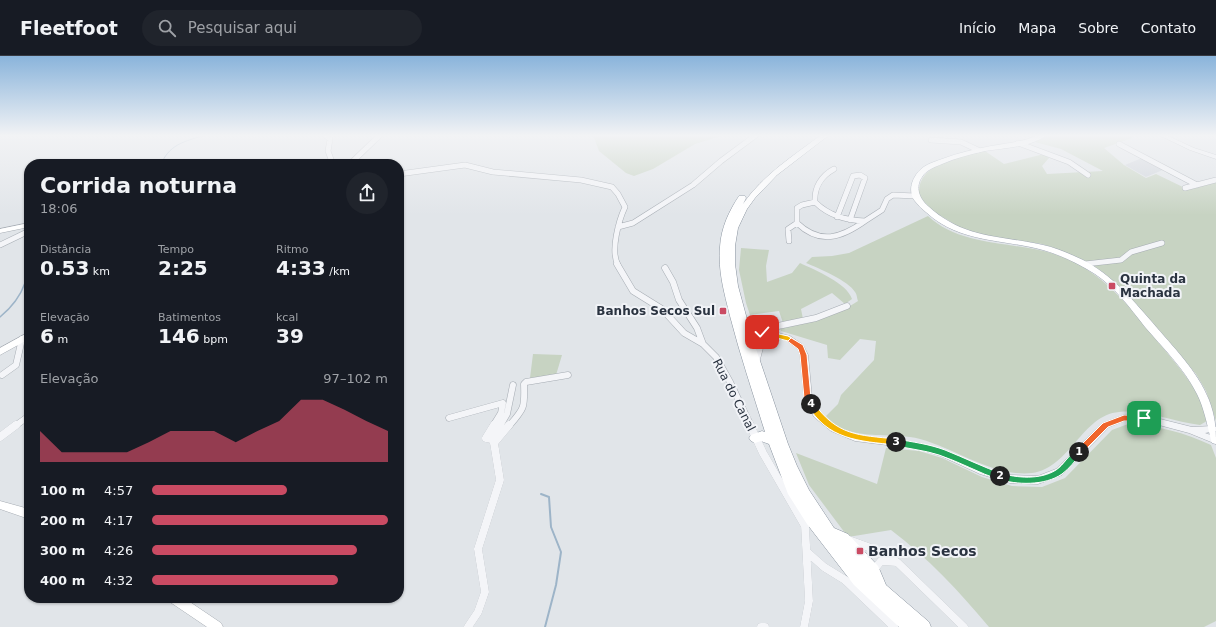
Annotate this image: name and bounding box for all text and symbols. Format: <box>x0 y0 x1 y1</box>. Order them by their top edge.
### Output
search box <box>142 10 422 46</box>
text: Fleetfoot <box>20 17 118 39</box>
icon: search <box>156 17 178 39</box>
text: Pesquisar aqui <box>188 19 297 37</box>
text: Início <box>959 20 996 36</box>
text: Mapa <box>1018 20 1056 36</box>
text: Sobre <box>1078 20 1119 36</box>
text: Contato <box>1141 20 1196 36</box>
button: share <box>346 172 388 214</box>
text: Corrida noturna <box>40 173 237 198</box>
text: 18:06 <box>40 201 77 216</box>
text: Distância <box>40 243 91 256</box>
text: Tempo <box>158 243 194 256</box>
text: Ritmo <box>276 243 308 256</box>
text: 0.53 <box>40 256 89 280</box>
text: 2:25 <box>158 256 208 280</box>
text: 4:33 <box>276 256 326 280</box>
text: km <box>89 265 110 278</box>
text: /km <box>326 265 350 278</box>
place label: Quinta da Machada <box>1120 272 1186 300</box>
marker: Quinta da Machada <box>1107 281 1117 291</box>
place label: Banhos Secos Sul <box>596 304 715 318</box>
marker: Banhos Secos Sul <box>718 306 728 316</box>
text: Elevação <box>40 311 90 324</box>
text: Batimentos <box>158 311 221 324</box>
text: kcal <box>276 311 298 324</box>
pin <box>745 315 779 349</box>
icon: check <box>751 321 773 343</box>
text: 6 <box>40 324 54 348</box>
text: 146 <box>158 324 200 348</box>
text: 39 <box>276 324 304 348</box>
text: m <box>54 333 68 346</box>
text: bpm <box>200 333 228 346</box>
street label: Rua do Canal <box>710 356 758 434</box>
text: Elevação <box>40 371 99 386</box>
text: 97–102 m <box>323 371 388 386</box>
pin: 4 <box>801 394 821 414</box>
text: 4 <box>807 397 815 410</box>
pin <box>1127 401 1161 435</box>
icon: arrive <box>1133 407 1155 429</box>
pin: 3 <box>886 432 906 452</box>
text: 3 <box>892 435 900 448</box>
pin: 1 <box>1069 442 1089 462</box>
text: 1 <box>1075 445 1083 458</box>
pin: 2 <box>990 466 1010 486</box>
text: 2 <box>996 469 1004 482</box>
text: 100 m <box>40 483 85 498</box>
text: 4:57 <box>104 483 133 498</box>
text: 200 m <box>40 513 85 528</box>
text: 4:17 <box>104 513 133 528</box>
text: 300 m <box>40 543 85 558</box>
text: 4:26 <box>104 543 133 558</box>
place label: Banhos Secos <box>868 543 977 559</box>
marker: Banhos Secos <box>855 546 865 556</box>
text: 400 m <box>40 573 85 588</box>
text: 4:32 <box>104 573 133 588</box>

